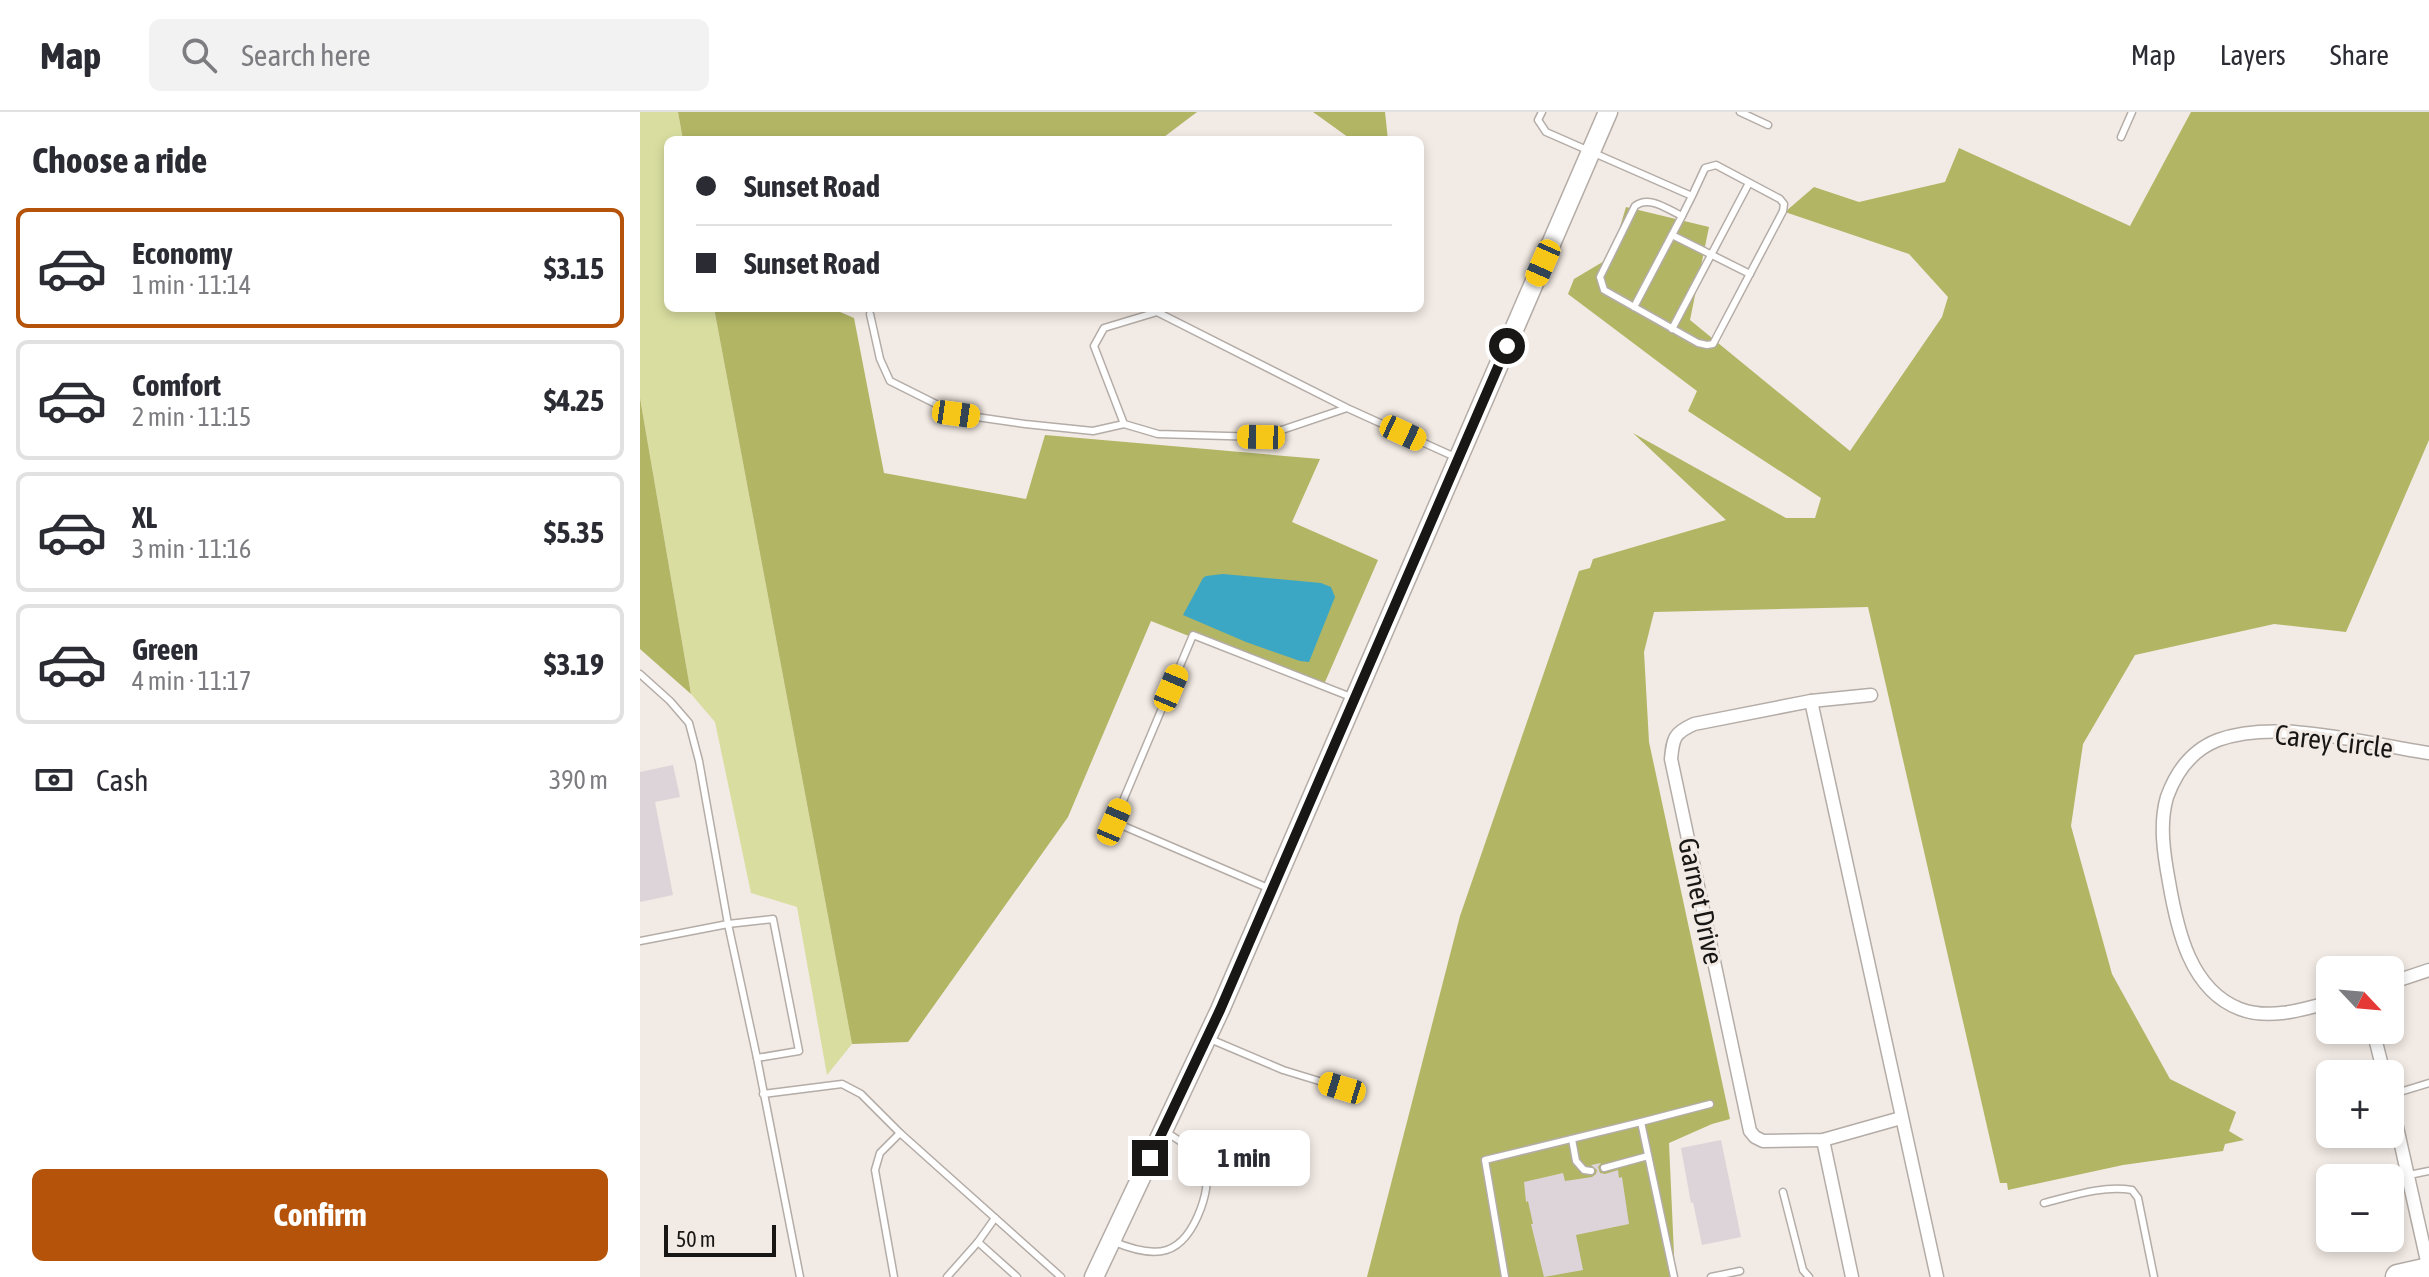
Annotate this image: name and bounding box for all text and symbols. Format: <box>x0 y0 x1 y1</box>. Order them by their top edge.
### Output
search box <box>149 19 709 91</box>
icon: search <box>177 33 221 77</box>
text: Map <box>40 34 101 77</box>
text: Search here <box>241 38 371 72</box>
text: Map <box>2131 39 2176 71</box>
text: Layers <box>2220 39 2286 71</box>
text: Share <box>2330 39 2389 71</box>
text: Choose a ride <box>32 139 207 181</box>
text: Sunset Road <box>744 169 880 203</box>
icon: car <box>36 232 108 304</box>
text: Economy <box>132 236 233 270</box>
car <box>1522 236 1564 290</box>
text: Sunset Road <box>744 246 880 280</box>
text: $3.15 <box>544 251 604 285</box>
text: 1 min · 11:14 <box>132 270 251 300</box>
route start <box>1489 328 1525 364</box>
icon: car <box>36 364 108 436</box>
text: Comfort <box>132 368 221 402</box>
text: $4.25 <box>544 383 604 417</box>
car <box>931 399 981 429</box>
text: 2 min · 11:15 <box>132 402 251 432</box>
car <box>1376 412 1430 454</box>
car <box>1237 425 1285 449</box>
icon: car <box>36 496 108 568</box>
text: XL <box>132 500 157 534</box>
text: $5.35 <box>544 515 604 549</box>
text: 3 min · 11:16 <box>132 534 251 564</box>
icon: car <box>36 628 108 700</box>
text: Green <box>132 632 198 666</box>
text: $3.19 <box>544 647 604 681</box>
car <box>1151 661 1191 715</box>
text: 4 min · 11:17 <box>132 666 251 696</box>
street label: Carey Circle <box>2273 718 2395 764</box>
icon: cash <box>32 758 76 802</box>
text: Cash <box>96 763 149 797</box>
text: 390 m <box>549 765 608 795</box>
car <box>1094 795 1134 849</box>
street label: Garnet Drive <box>1672 835 1730 967</box>
north arrow <box>2316 956 2404 1044</box>
map controls <box>2316 956 2404 1252</box>
button: + <box>2316 1060 2404 1148</box>
car <box>1316 1070 1368 1106</box>
callout: 1 min <box>1178 1130 1310 1186</box>
route end <box>1132 1140 1168 1176</box>
text: 1 min <box>1217 1143 1271 1173</box>
button: − <box>2316 1164 2404 1252</box>
button: Confirm <box>32 1169 608 1261</box>
scale bar <box>664 1221 776 1257</box>
text: 50 m <box>676 1226 716 1252</box>

